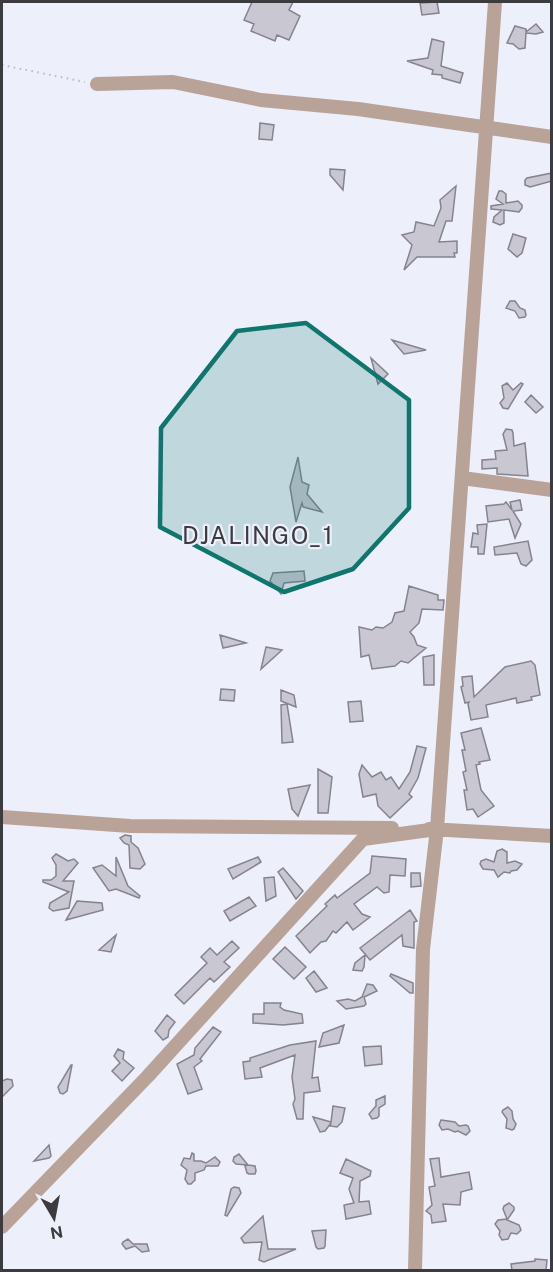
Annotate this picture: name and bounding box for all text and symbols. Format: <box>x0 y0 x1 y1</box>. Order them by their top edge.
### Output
district label: DJALINGO_1 <box>182 521 334 549</box>
north arrow <box>24 1188 84 1248</box>
text: N <box>49 1222 64 1243</box>

